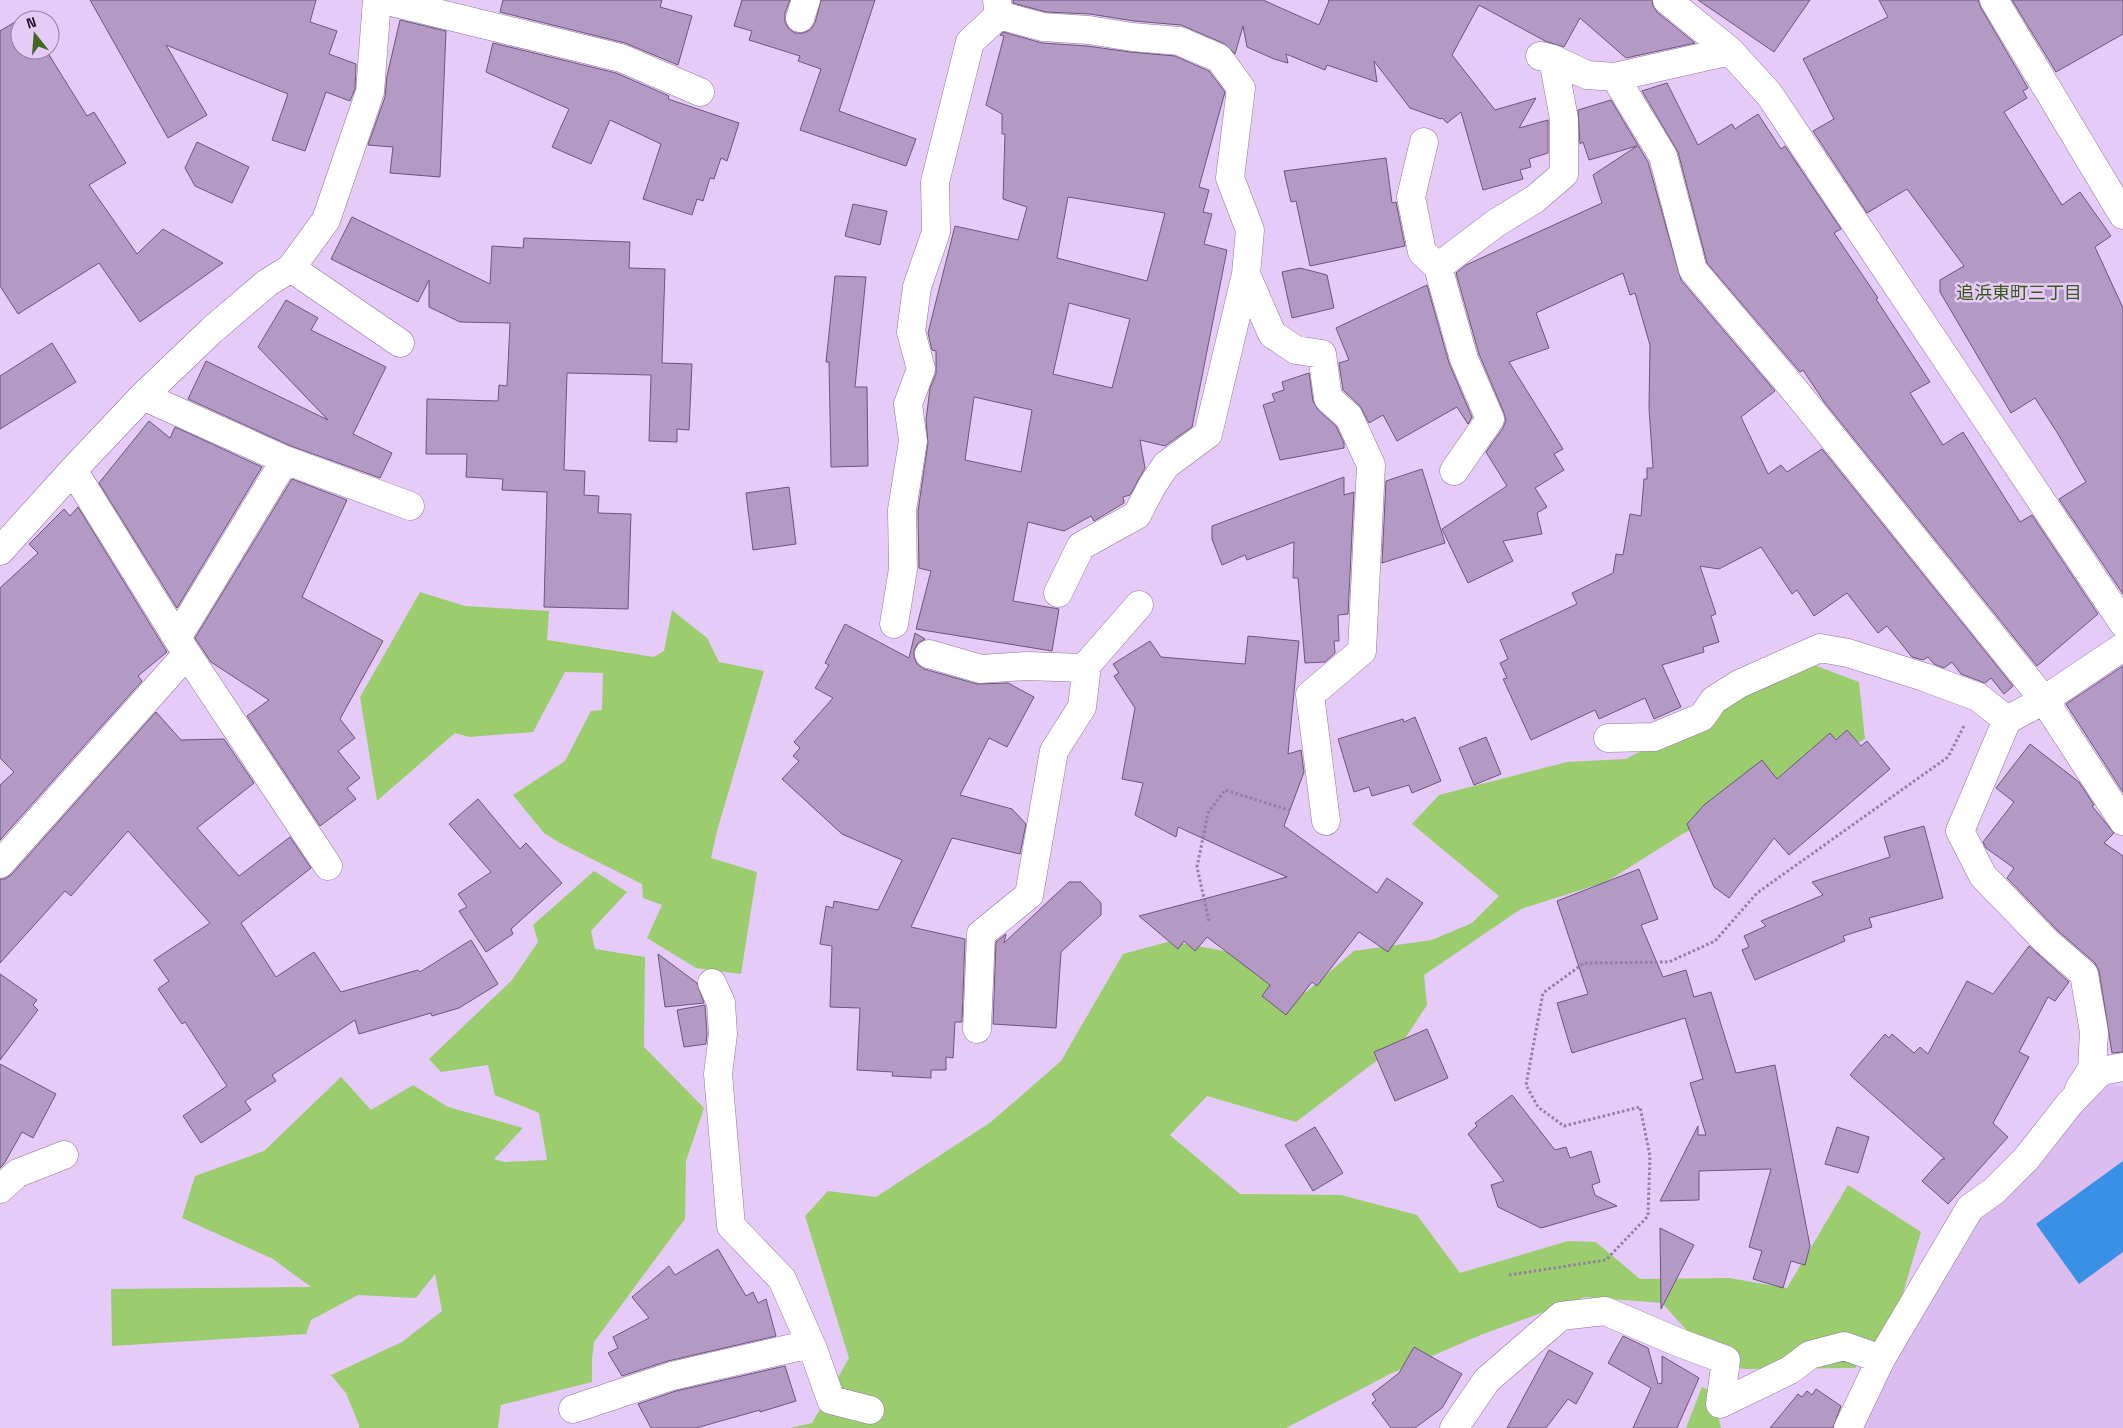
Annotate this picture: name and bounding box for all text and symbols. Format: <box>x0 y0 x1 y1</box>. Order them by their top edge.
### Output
north arrow <box>10 10 60 60</box>
text: N <box>24 13 38 33</box>
district label: 追浜東町三丁目 <box>1956 281 2082 304</box>

